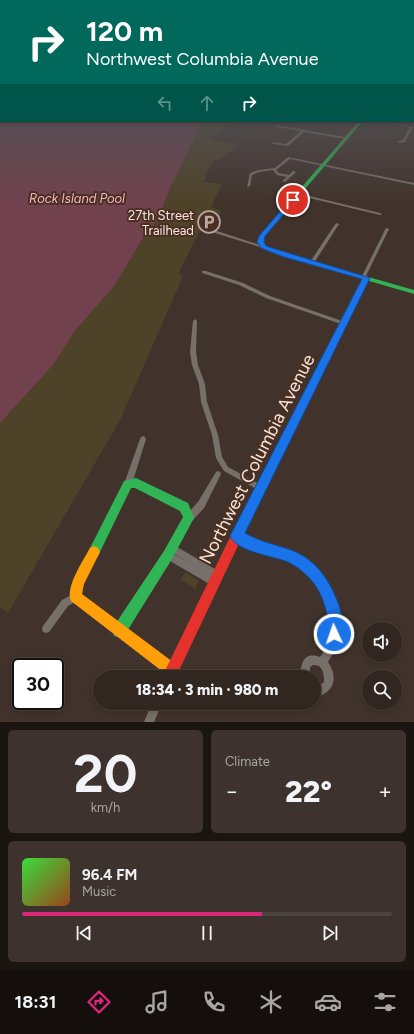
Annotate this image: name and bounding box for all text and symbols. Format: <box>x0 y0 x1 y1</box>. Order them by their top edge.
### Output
text: 120 m <box>86 14 163 48</box>
icon: right <box>20 16 72 68</box>
text: Northwest Columbia Avenue <box>86 48 319 70</box>
icon: left <box>154 92 176 114</box>
icon: ahead <box>196 92 218 114</box>
icon: right <box>238 92 260 114</box>
pin <box>276 183 310 217</box>
icon: arrive <box>282 189 304 211</box>
water label: Rock Island Pool <box>29 191 125 206</box>
place label: 27th Street Trailhead <box>128 208 194 238</box>
parking icon: 27th Street Trailhead <box>196 209 222 235</box>
street label: Northwest Columbia Avenue <box>194 350 320 568</box>
position arrow <box>313 613 355 655</box>
map controls <box>362 622 402 710</box>
button: sound <box>362 622 402 662</box>
speed limit sign: 30 <box>12 658 64 710</box>
button: search <box>362 670 402 710</box>
text: 18:34 · 3 min · 980 m <box>136 681 278 699</box>
text: 20 <box>74 743 137 805</box>
text: Climate <box>225 754 270 769</box>
text: 22° <box>285 773 332 810</box>
text: − <box>225 778 239 805</box>
text: + <box>378 778 392 805</box>
text: km/h <box>91 800 120 815</box>
text: 96.4 FM <box>82 866 137 884</box>
text: Music <box>82 884 116 899</box>
icon: previous <box>73 922 95 944</box>
icon: pause <box>196 922 218 944</box>
icon: next <box>319 922 341 944</box>
icon: directions <box>85 988 113 1016</box>
icon: music <box>143 988 171 1016</box>
icon: phone <box>200 988 228 1016</box>
icon: climate <box>257 988 285 1016</box>
icon: car <box>314 988 342 1016</box>
icon: filters <box>371 988 399 1016</box>
text: 18:31 <box>15 991 56 1013</box>

